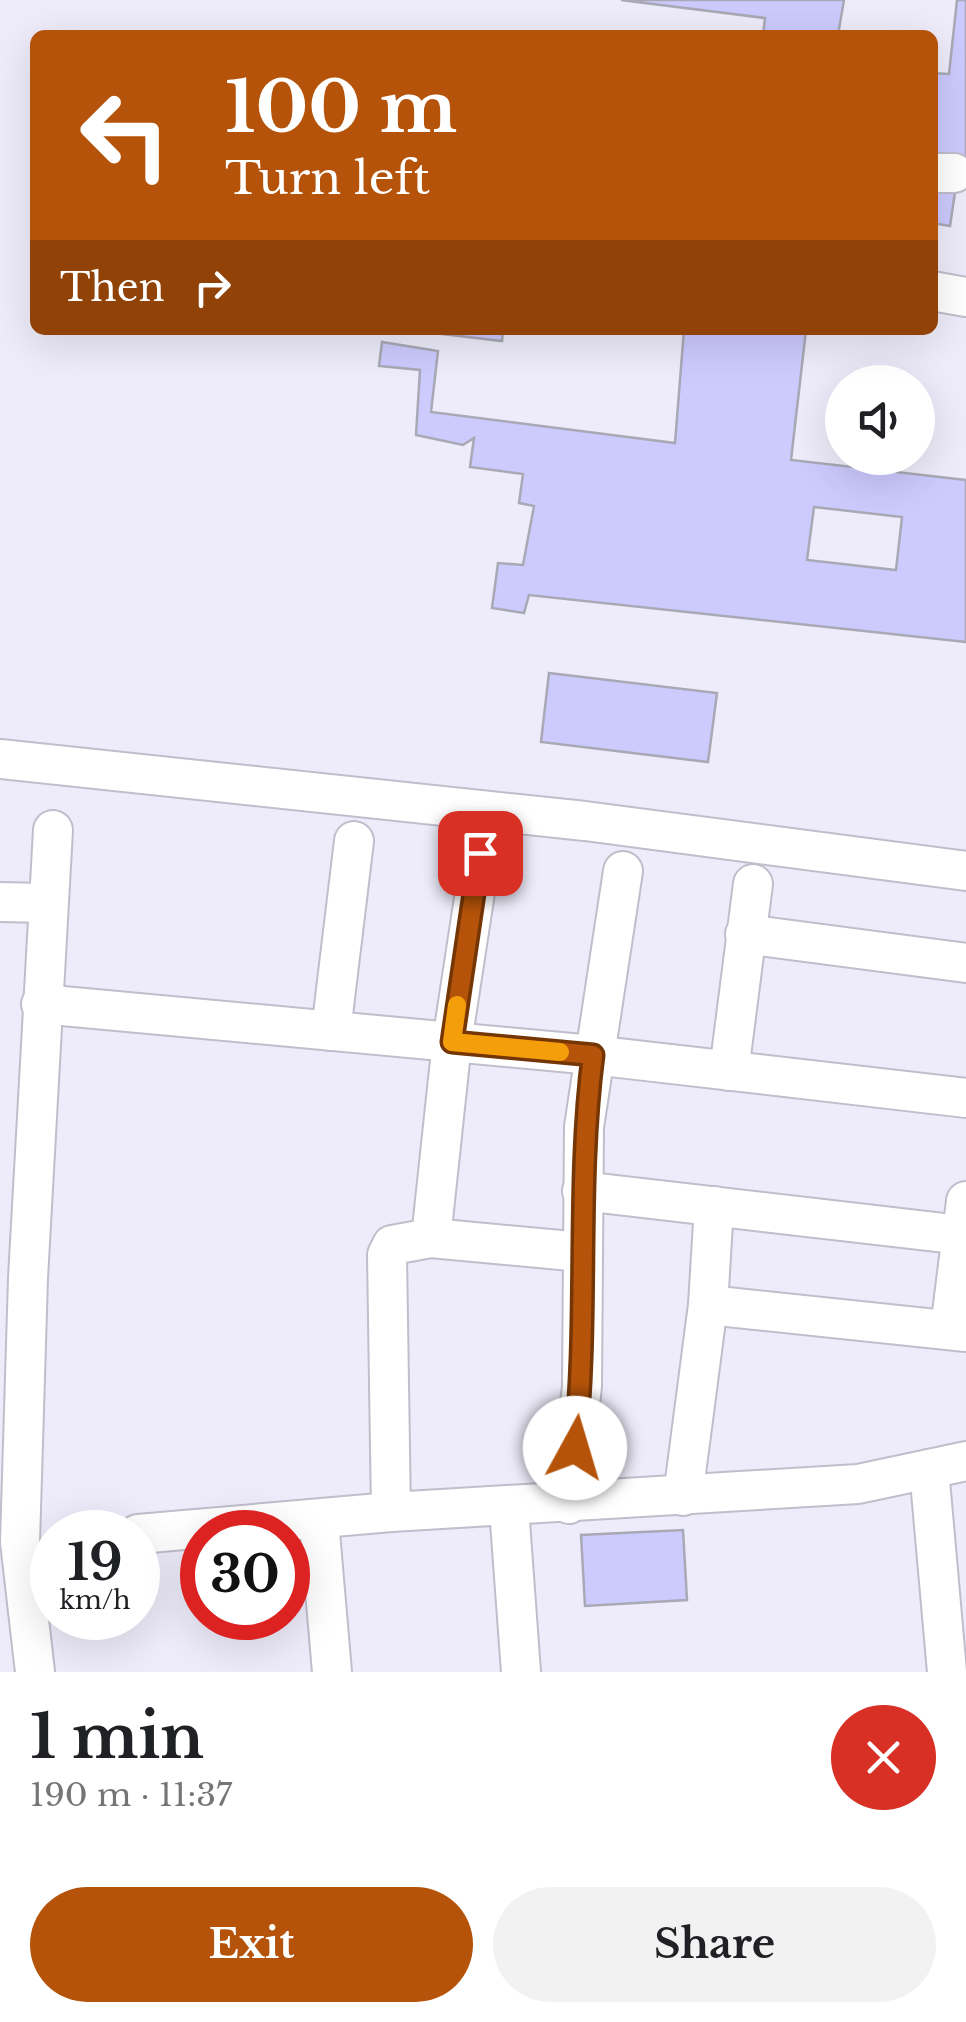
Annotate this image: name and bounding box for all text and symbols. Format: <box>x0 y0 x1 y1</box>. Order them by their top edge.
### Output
text: 100 m <box>225 64 457 151</box>
icon: left <box>60 70 190 200</box>
text: Turn left <box>225 150 430 206</box>
icon: right <box>185 260 240 315</box>
text: Then <box>60 264 165 311</box>
map controls <box>825 365 935 475</box>
button: sound <box>825 365 935 475</box>
pin <box>438 811 523 896</box>
icon: arrive <box>453 826 508 881</box>
position arrow <box>523 1396 627 1500</box>
speed limit sign: 30 <box>180 1510 310 1640</box>
text: 19 <box>67 1531 123 1594</box>
text: km/h <box>60 1585 130 1616</box>
text: 1 min <box>30 1700 204 1774</box>
button: close <box>831 1705 936 1810</box>
text: 190 m · 11:37 <box>30 1775 232 1815</box>
button: Exit <box>30 1887 473 2002</box>
button: Share <box>493 1887 936 2002</box>

